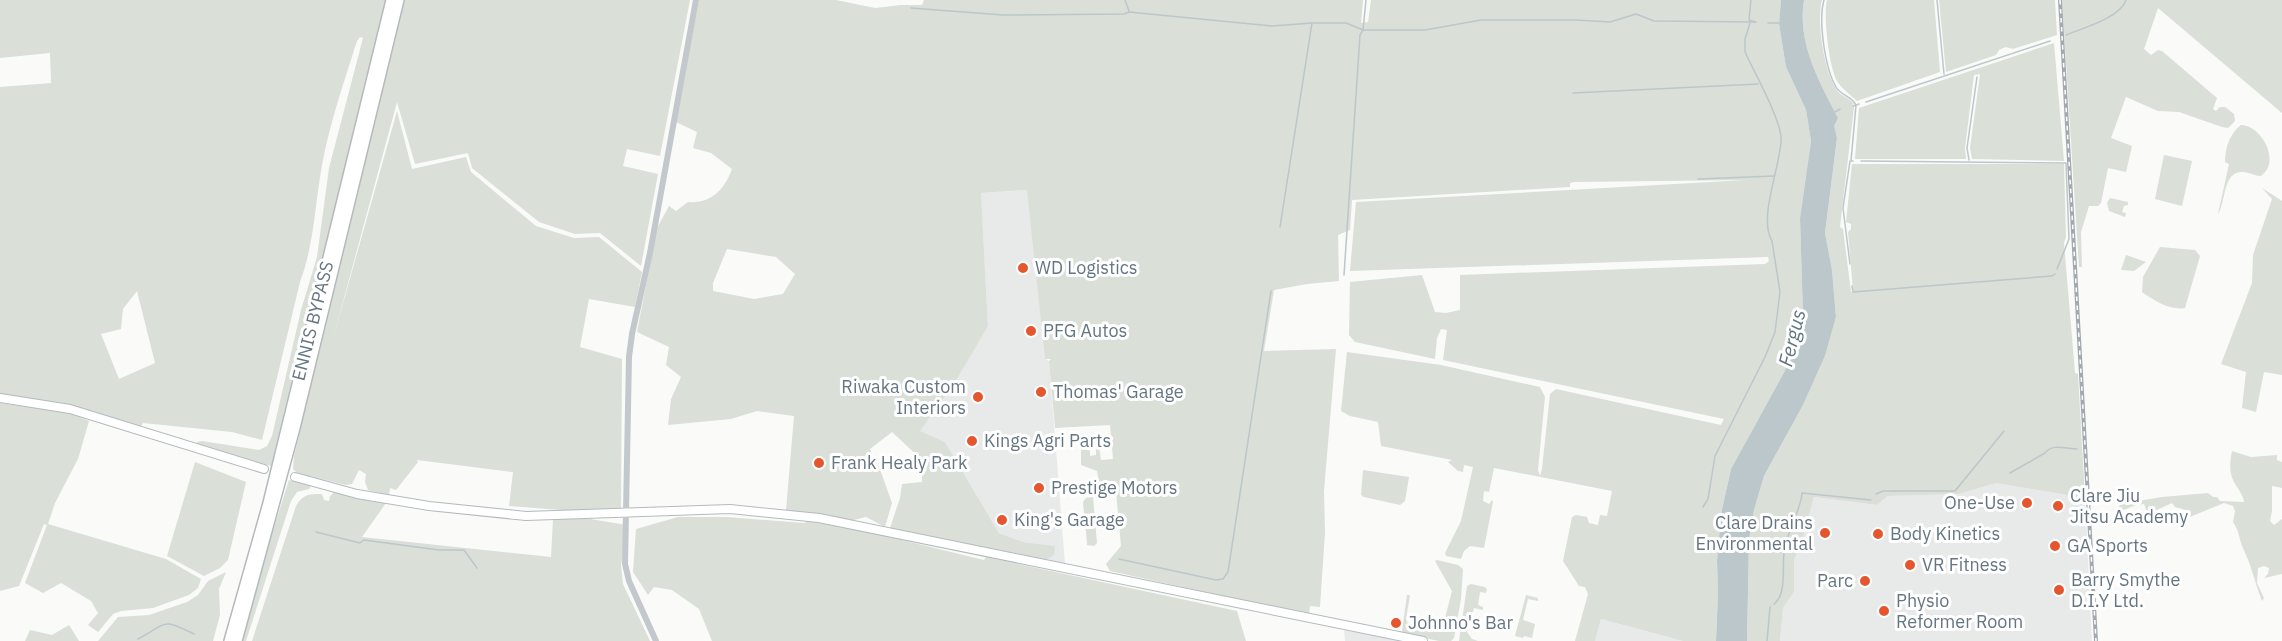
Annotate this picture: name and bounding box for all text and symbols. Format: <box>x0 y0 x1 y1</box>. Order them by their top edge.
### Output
place label: WD Logistics <box>1035 256 1138 279</box>
street label: ENNIS BYPASS <box>287 259 338 383</box>
marker: WD Logistics <box>1016 261 1030 275</box>
water label: Fergus <box>1771 306 1812 369</box>
place label: PFG Autos <box>1043 319 1127 342</box>
marker: PFG Autos <box>1024 324 1038 338</box>
place label: Riwaka Custom Interiors <box>841 375 966 419</box>
place label: Thomas' Garage <box>1053 380 1184 403</box>
marker: Thomas' Garage <box>1034 385 1048 399</box>
marker: Riwaka Custom Interiors <box>971 390 985 404</box>
place label: Kings Agri Parts <box>984 429 1111 452</box>
marker: Kings Agri Parts <box>965 434 979 448</box>
place label: Frank Healy Park <box>831 451 968 474</box>
marker: Frank Healy Park <box>812 456 826 470</box>
place label: Prestige Motors <box>1051 476 1178 499</box>
marker: Prestige Motors <box>1032 481 1046 495</box>
place label: Clare Jiu Jitsu Academy <box>2070 484 2188 528</box>
place label: One-Use <box>1944 491 2015 514</box>
marker: One-Use <box>2020 496 2034 510</box>
marker: Clare Jiu Jitsu Academy <box>2051 499 2065 513</box>
place label: King's Garage <box>1014 508 1125 531</box>
place label: Clare Drains Environmental <box>1696 511 1813 555</box>
marker: King's Garage <box>995 513 1009 527</box>
place label: Body Kinetics <box>1890 522 2000 545</box>
marker: Clare Drains Environmental <box>1818 526 1832 540</box>
marker: Body Kinetics <box>1871 527 1885 541</box>
place label: GA Sports <box>2067 534 2148 557</box>
marker: GA Sports <box>2048 539 2062 553</box>
place label: VR Fitness <box>1922 553 2007 576</box>
marker: VR Fitness <box>1903 558 1917 572</box>
place label: Barry Smythe D.I.Y Ltd. <box>2071 568 2181 612</box>
place label: Parc <box>1817 569 1853 592</box>
marker: Parc <box>1858 574 1872 588</box>
marker: Barry Smythe D.I.Y Ltd. <box>2052 583 2066 597</box>
place label: Physio Reformer Room <box>1896 589 2023 633</box>
marker: Physio Reformer Room <box>1877 604 1891 618</box>
place label: Johnno's Bar <box>1408 611 1513 634</box>
marker: Johnno's Bar <box>1389 616 1403 630</box>

